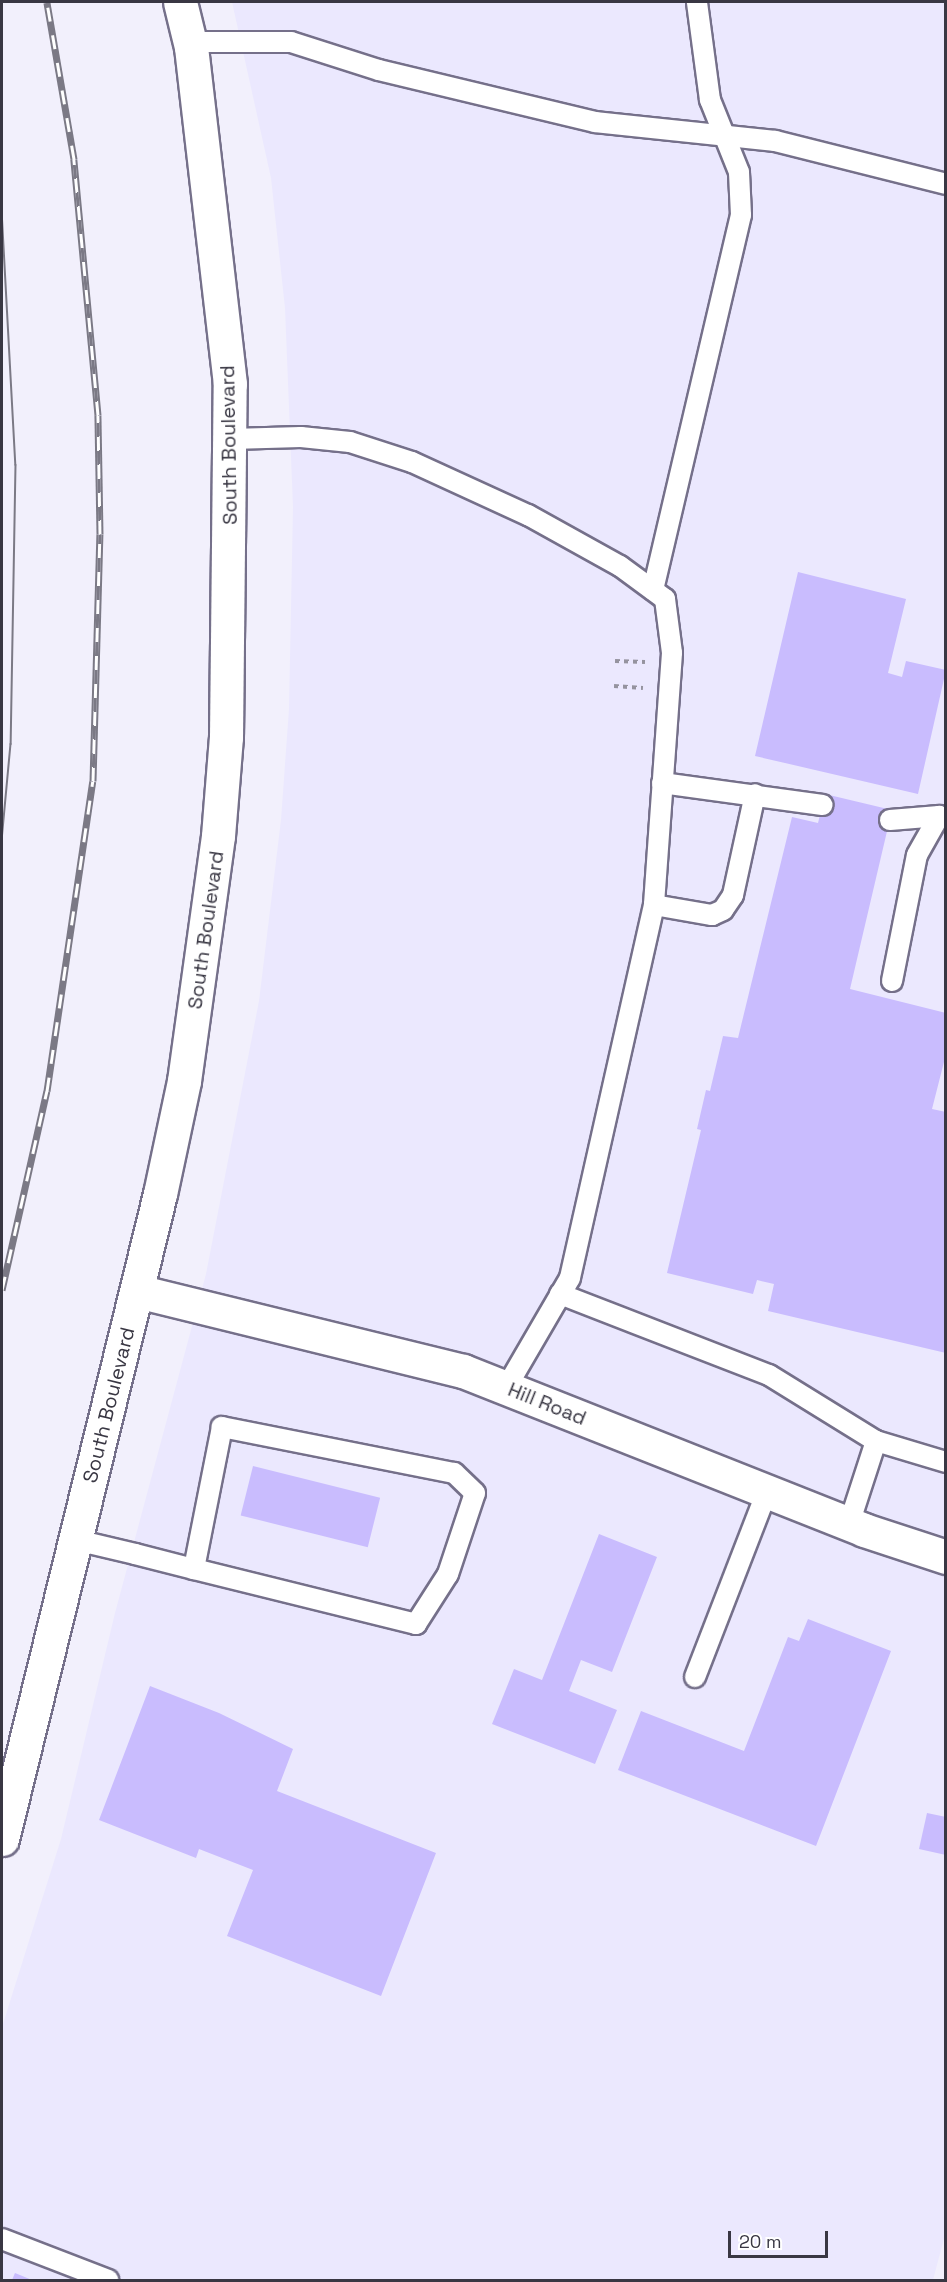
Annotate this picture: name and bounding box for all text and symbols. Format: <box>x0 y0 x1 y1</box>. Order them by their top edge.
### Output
street label: South Boulevard <box>216 365 242 525</box>
street label: South Boulevard <box>183 849 229 1011</box>
street label: South Boulevard <box>78 1325 140 1485</box>
street label: Hill Road <box>504 1378 590 1430</box>
scale bar <box>731 2219 832 2257</box>
text: 20 m <box>739 2230 782 2253</box>

